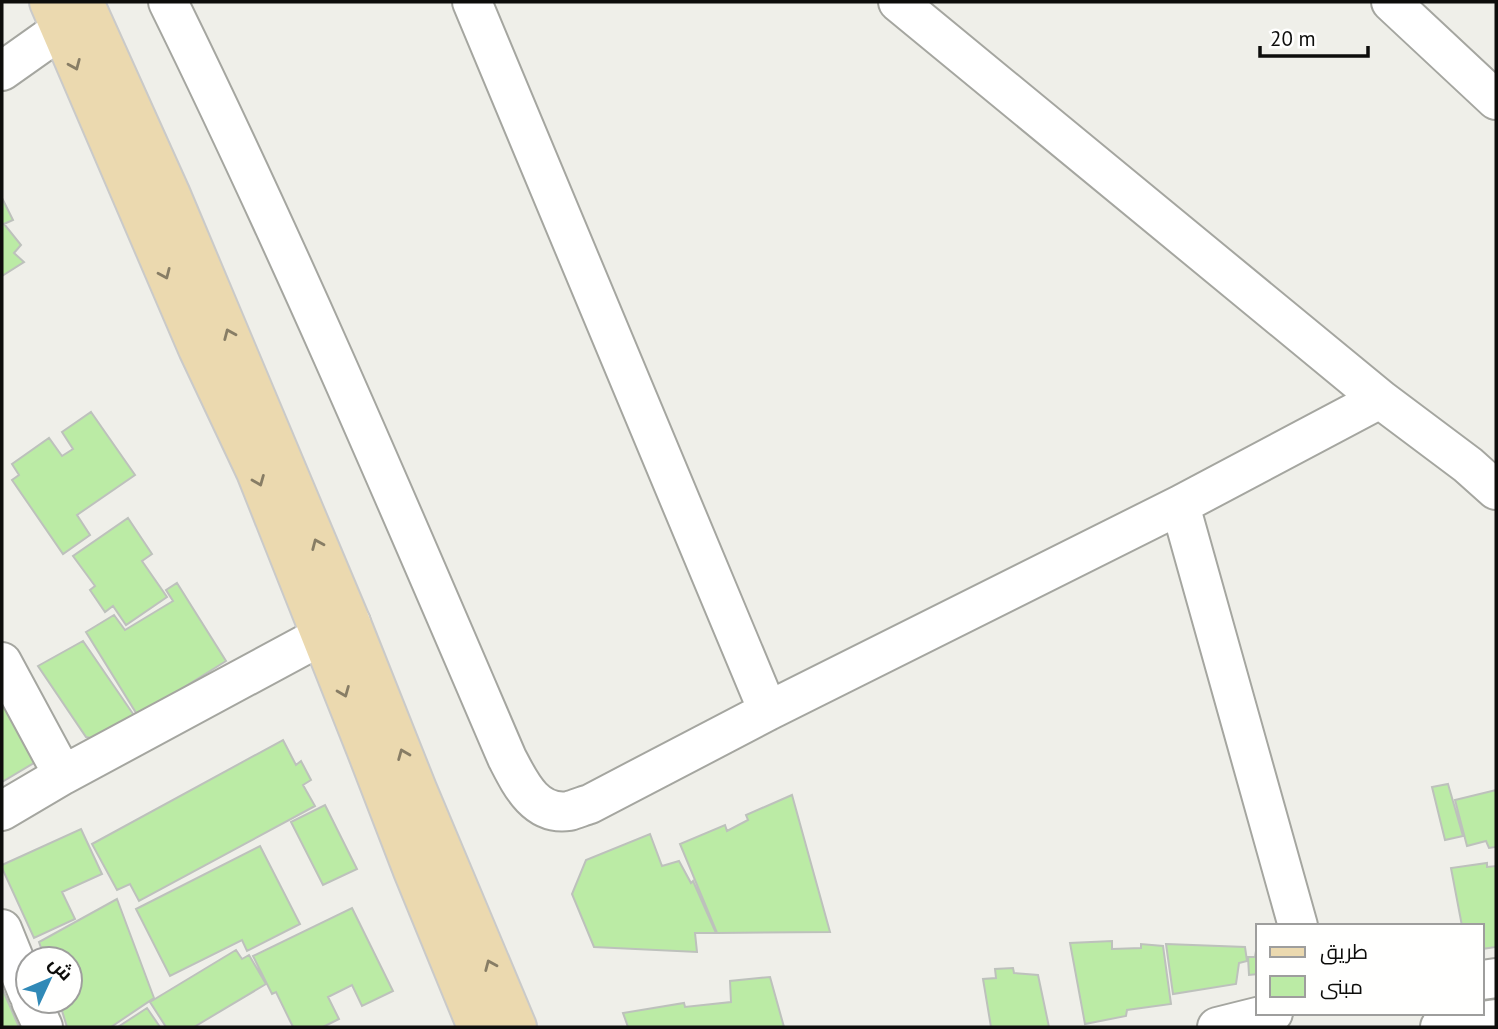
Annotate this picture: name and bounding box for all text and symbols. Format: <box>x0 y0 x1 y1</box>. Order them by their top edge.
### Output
scale bar <box>1260 14 1368 58</box>
text: 20 m <box>1270 25 1316 52</box>
one-way arrow <box>67 58 81 70</box>
one-way arrow <box>157 267 171 279</box>
one-way arrow <box>223 329 237 341</box>
one-way arrow <box>251 474 265 486</box>
one-way arrow <box>311 539 325 551</box>
one-way arrow <box>335 686 349 698</box>
one-way arrow <box>398 749 412 761</box>
legend <box>1256 924 1484 1015</box>
text: طريق <box>1320 938 1368 965</box>
north arrow <box>14 945 84 1015</box>
text: ش <box>44 951 78 985</box>
one-way arrow <box>484 959 498 972</box>
text: مبنى <box>1320 973 1363 1000</box>

